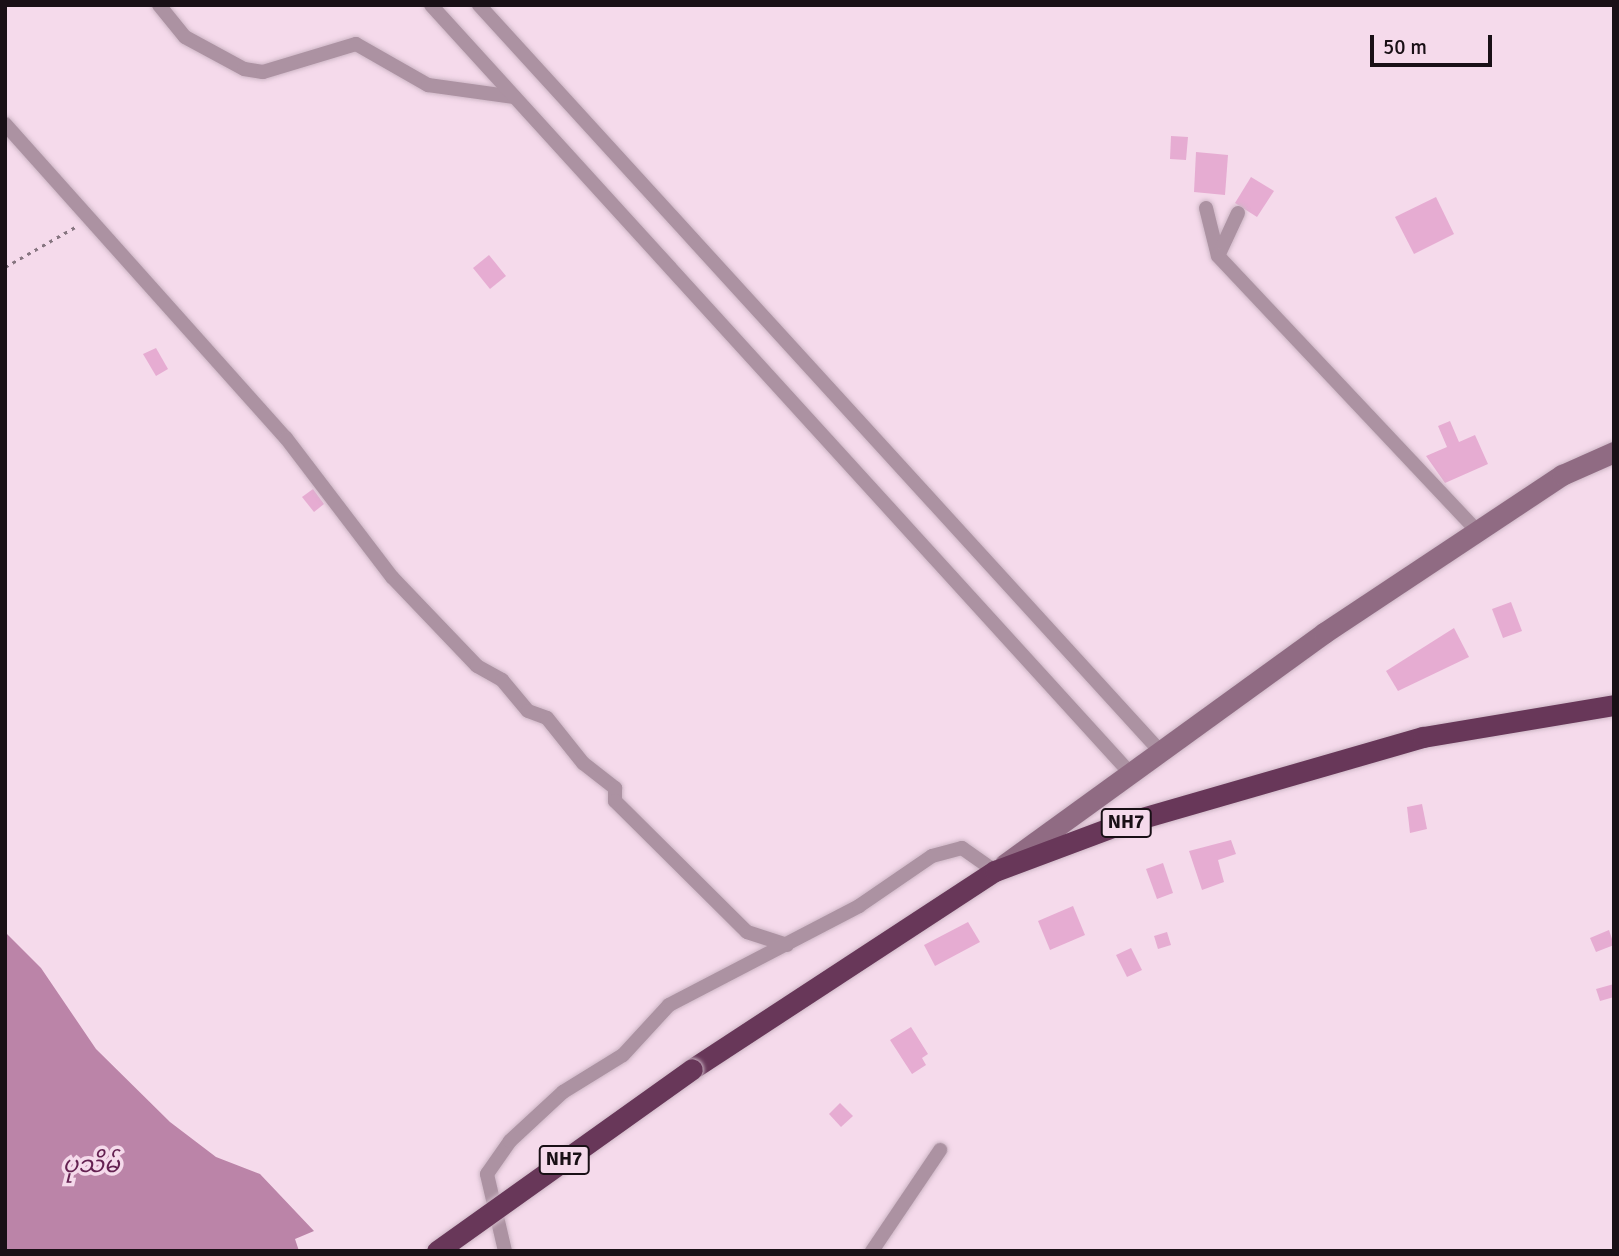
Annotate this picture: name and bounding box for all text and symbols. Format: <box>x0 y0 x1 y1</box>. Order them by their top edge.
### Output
scale bar <box>1374 21 1496 65</box>
text: 50 m <box>1383 34 1427 60</box>
road number: NH7 <box>1100 808 1152 838</box>
road number: NH7 <box>538 1144 590 1176</box>
water label: ပုသိမ် <box>62 1151 120 1179</box>

